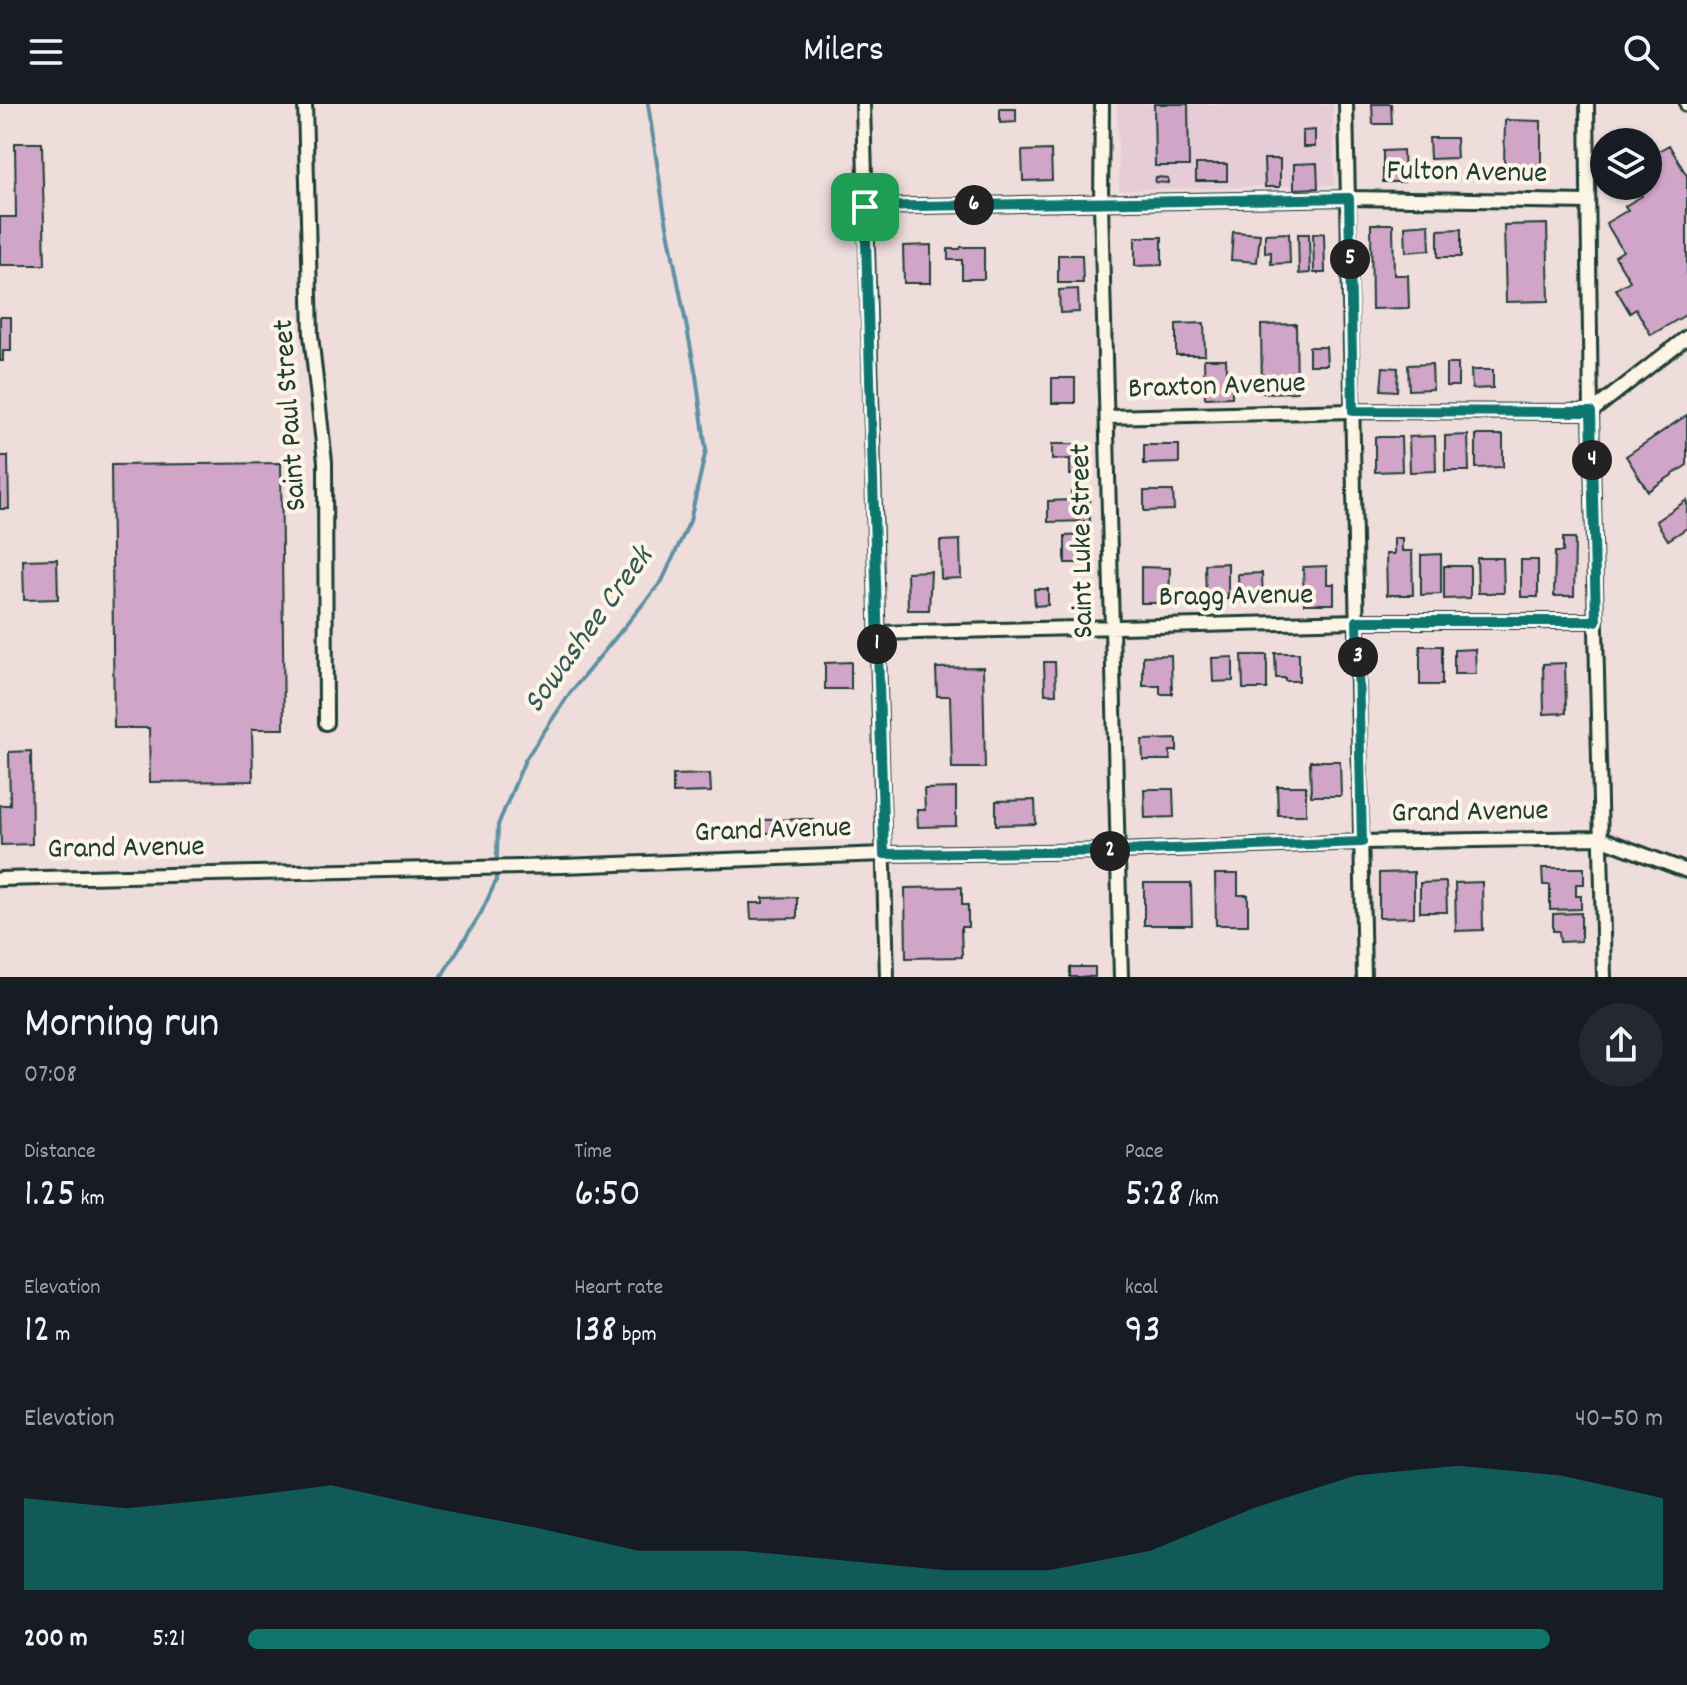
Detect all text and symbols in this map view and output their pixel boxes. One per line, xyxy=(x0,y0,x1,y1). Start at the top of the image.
text: Milers xyxy=(803,26,884,78)
icon: menu xyxy=(24,30,68,74)
icon: search xyxy=(1619,30,1663,74)
map controls xyxy=(1590,128,1662,200)
button: layers xyxy=(1590,128,1662,200)
street label: Fulton Avenue xyxy=(1386,151,1548,197)
pin xyxy=(831,173,899,241)
icon: arrive xyxy=(843,185,887,229)
pin: 6 xyxy=(954,185,994,225)
text: 6 xyxy=(969,189,979,220)
pin: 5 xyxy=(1330,239,1370,279)
text: 5 xyxy=(1345,243,1355,274)
street label: Saint Paul Street xyxy=(264,318,320,512)
street label: Braxton Avenue xyxy=(1127,363,1307,413)
pin: 4 xyxy=(1572,440,1612,480)
street label: Saint Luke Street xyxy=(1061,443,1107,639)
text: 4 xyxy=(1587,444,1597,475)
water label: Sowashee Creek xyxy=(514,536,668,724)
street label: Bragg Avenue xyxy=(1158,575,1314,621)
pin: 1 xyxy=(857,624,897,664)
text: 1 xyxy=(875,628,879,659)
pin: 3 xyxy=(1338,637,1378,677)
text: 3 xyxy=(1353,641,1363,672)
street label: Grand Avenue xyxy=(1391,791,1549,837)
street label: Grand Avenue xyxy=(694,808,852,856)
street label: Grand Avenue xyxy=(47,827,205,873)
pin: 2 xyxy=(1090,831,1130,871)
text: 2 xyxy=(1105,835,1115,866)
text: Morning run xyxy=(24,995,219,1058)
button: share xyxy=(1579,1003,1663,1087)
text: 07:08 xyxy=(24,1057,77,1094)
text: Distance xyxy=(24,1137,96,1168)
text: Time xyxy=(574,1137,612,1168)
text: Pace xyxy=(1125,1137,1164,1168)
text: 1.25 xyxy=(24,1168,75,1225)
text: 6:50 xyxy=(574,1168,641,1225)
text: 5:28 xyxy=(1125,1168,1183,1225)
text: km xyxy=(75,1184,105,1215)
text: /km xyxy=(1183,1184,1219,1215)
text: Elevation xyxy=(24,1273,101,1304)
text: Heart rate xyxy=(574,1273,663,1304)
text: kcal xyxy=(1125,1273,1158,1304)
text: 12 xyxy=(24,1304,50,1361)
text: 138 xyxy=(574,1304,617,1361)
text: 93 xyxy=(1125,1304,1161,1361)
text: m xyxy=(50,1320,70,1351)
text: bpm xyxy=(617,1320,657,1351)
text: Elevation xyxy=(24,1401,114,1438)
text: 40–50 m xyxy=(1575,1401,1663,1438)
text: 200 m xyxy=(24,1621,88,1658)
text: 5:21 xyxy=(152,1621,185,1658)

